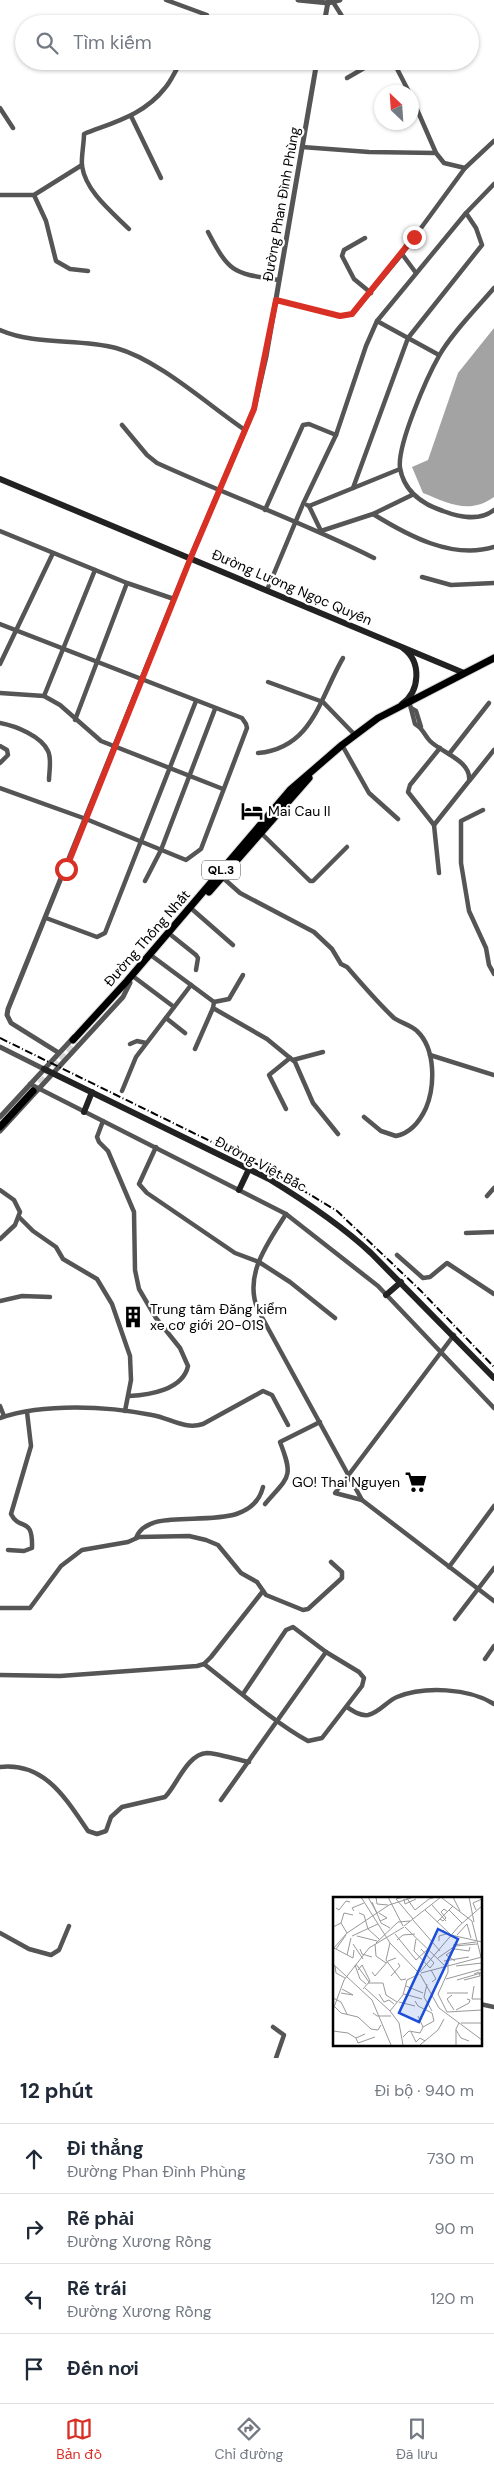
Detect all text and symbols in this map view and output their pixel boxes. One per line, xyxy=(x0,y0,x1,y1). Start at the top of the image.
search box xyxy=(15,15,479,70)
icon: search xyxy=(33,29,61,57)
text: Tìm kiếm xyxy=(73,30,152,55)
north arrow xyxy=(374,85,419,130)
street label: Đường Phan Đình Phùng xyxy=(259,125,303,283)
route end xyxy=(403,226,426,249)
street label: Đường Lương Ngọc Quyến xyxy=(209,545,375,629)
hotel icon: Mai Cau II xyxy=(239,798,265,824)
place label: Mai Cau II xyxy=(268,802,330,820)
route start xyxy=(55,858,78,881)
road number: QL.3 xyxy=(202,860,240,880)
street label: Đường Thống Nhất xyxy=(100,886,194,990)
street label: Đường Việt Bắc xyxy=(212,1132,310,1196)
place label: Trung tâm Đăng kiểm xe cơ giới 20-01S xyxy=(150,1300,287,1334)
building icon: Trung tâm Đăng kiểm xe cơ giới 20-01S xyxy=(120,1304,146,1330)
supermarket icon: GO! Thai Nguyen xyxy=(403,1469,429,1495)
place label: GO! Thai Nguyen xyxy=(292,1473,400,1491)
inset map xyxy=(333,1897,482,2046)
text: 12 phút xyxy=(20,2077,93,2105)
text: Đi bộ · 940 m xyxy=(375,2080,474,2101)
text: Đi thẳng xyxy=(67,2136,144,2161)
icon: ahead xyxy=(20,2145,48,2173)
text: 730 m xyxy=(427,2148,474,2169)
text: Đường Phan Đình Phùng xyxy=(67,2161,246,2182)
text: Rẽ phải xyxy=(67,2206,134,2231)
icon: right xyxy=(20,2215,48,2243)
text: 90 m xyxy=(434,2218,474,2239)
text: Đường Xương Rồng xyxy=(67,2231,212,2252)
text: Rẽ trái xyxy=(67,2276,127,2301)
icon: left xyxy=(20,2285,48,2313)
text: 120 m xyxy=(430,2288,474,2309)
text: Đường Xương Rồng xyxy=(67,2301,212,2322)
icon: arrive xyxy=(20,2355,48,2383)
text: Đến nơi xyxy=(67,2356,139,2381)
tab: Bản đồ xyxy=(56,2415,102,2463)
tab: Chỉ đường xyxy=(215,2415,283,2463)
tab: Đã lưu xyxy=(396,2415,438,2463)

